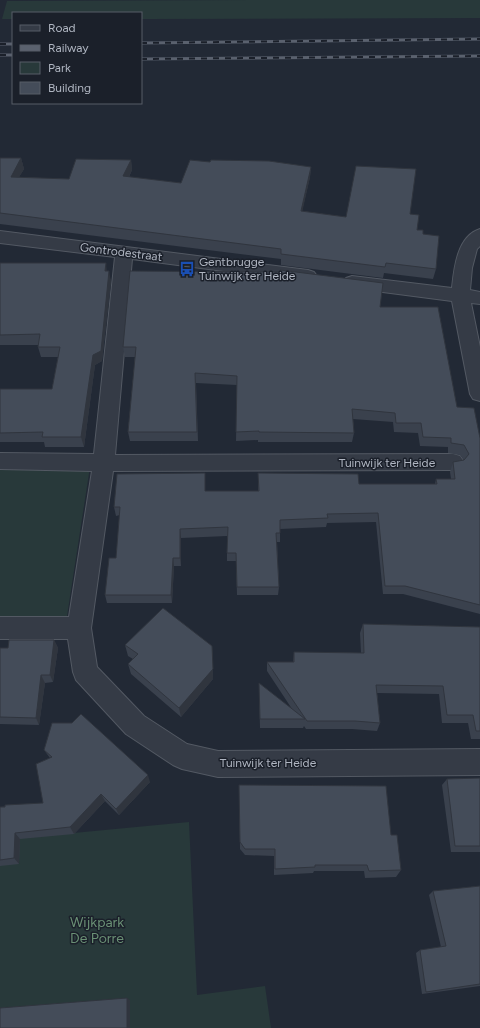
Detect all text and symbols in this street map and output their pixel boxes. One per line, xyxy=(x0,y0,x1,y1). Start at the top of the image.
legend xyxy=(12,12,142,104)
text: Road xyxy=(48,21,76,35)
text: Railway xyxy=(48,41,89,55)
text: Park xyxy=(48,61,71,75)
text: Building xyxy=(48,81,91,95)
street label: Gontrodestraat xyxy=(79,240,163,264)
place label: Gentbrugge Tuinwijk ter Heide xyxy=(199,255,296,283)
bus stop icon: Gentbrugge Tuinwijk ter Heide xyxy=(178,260,196,278)
street label: Tuinwijk ter Heide xyxy=(339,456,436,470)
street label: Tuinwijk ter Heide xyxy=(220,756,317,770)
park label: Wijkpark De Porre xyxy=(70,914,124,947)

